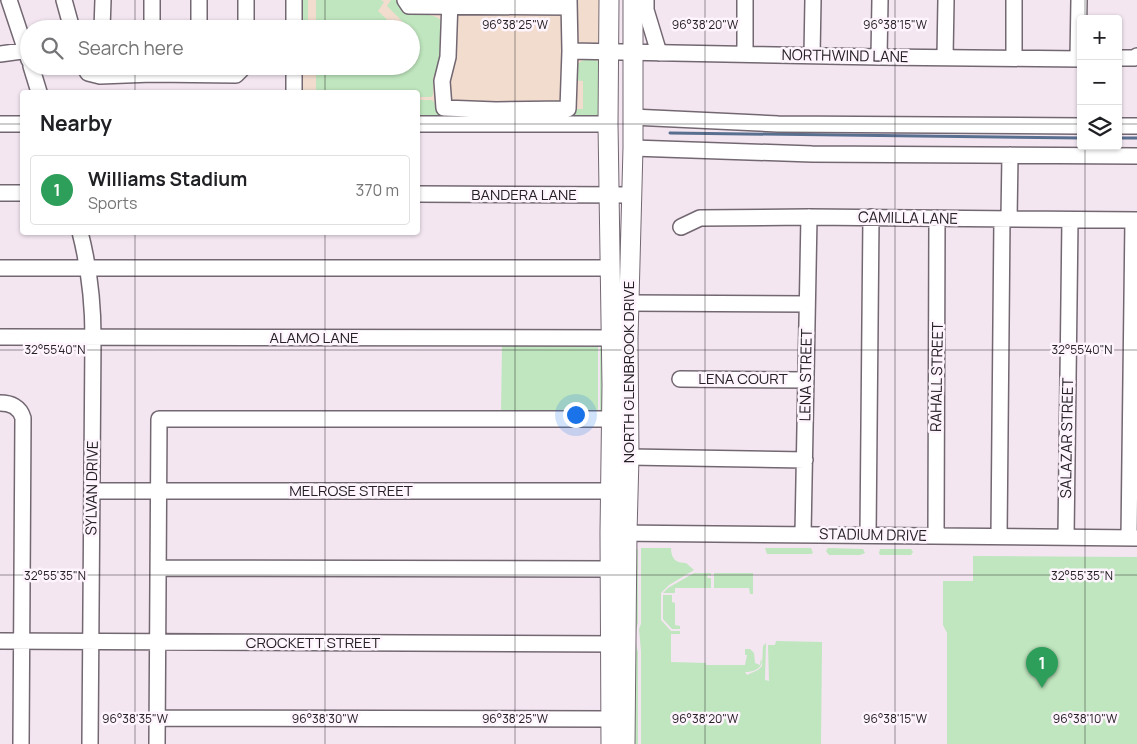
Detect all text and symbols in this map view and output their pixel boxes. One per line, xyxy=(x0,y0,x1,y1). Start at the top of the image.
map controls xyxy=(1077,15,1122,150)
button: + xyxy=(1077,15,1122,60)
text: 96°38'25"W xyxy=(482,16,549,33)
text: 96°38'20"W xyxy=(672,16,739,33)
text: 96°38'15"W xyxy=(863,16,928,33)
search box xyxy=(20,20,420,75)
icon: search xyxy=(38,34,66,62)
text: Search here xyxy=(78,35,184,61)
street label: NORTHWIND LANE xyxy=(782,44,909,67)
button: − xyxy=(1077,60,1122,105)
button: layers xyxy=(1077,105,1122,150)
text: Nearby xyxy=(40,109,112,137)
text: Williams Stadium xyxy=(88,166,247,192)
text: 1 xyxy=(53,179,61,201)
text: 370 m xyxy=(356,179,399,201)
street label: BANDERA LANE xyxy=(471,184,577,205)
text: Sports xyxy=(88,192,137,214)
street label: CAMILLA LANE xyxy=(858,206,958,229)
street label: NORTH GLENBROOK DRIVE xyxy=(618,281,639,463)
street label: RAHALL STREET xyxy=(925,322,948,432)
street label: ALAMO LANE xyxy=(269,327,359,348)
street label: LENA STREET xyxy=(794,328,817,422)
text: 32°55'40"N xyxy=(24,341,86,358)
text: 32°55'40"N xyxy=(1051,341,1113,358)
street label: LENA COURT xyxy=(698,368,788,389)
street label: SALAZAR STREET xyxy=(1055,377,1078,499)
your location xyxy=(563,402,589,428)
street label: SYLVAN DRIVE xyxy=(80,440,103,536)
street label: MELROSE STREET xyxy=(289,480,413,501)
street label: STADIUM DRIVE xyxy=(819,523,927,546)
text: 32°55'35"N xyxy=(24,567,86,584)
text: 32°55'35"N xyxy=(1051,567,1113,584)
street label: CROCKETT STREET xyxy=(246,632,380,653)
pin: 1 xyxy=(1026,647,1058,688)
text: 96°38'35"W xyxy=(102,710,169,727)
text: 96°38'30"W xyxy=(292,710,359,727)
text: 96°38'25"W xyxy=(482,710,549,727)
text: 96°38'20"W xyxy=(672,710,739,727)
text: 96°38'15"W xyxy=(863,710,928,727)
text: 96°38'10"W xyxy=(1053,710,1118,727)

